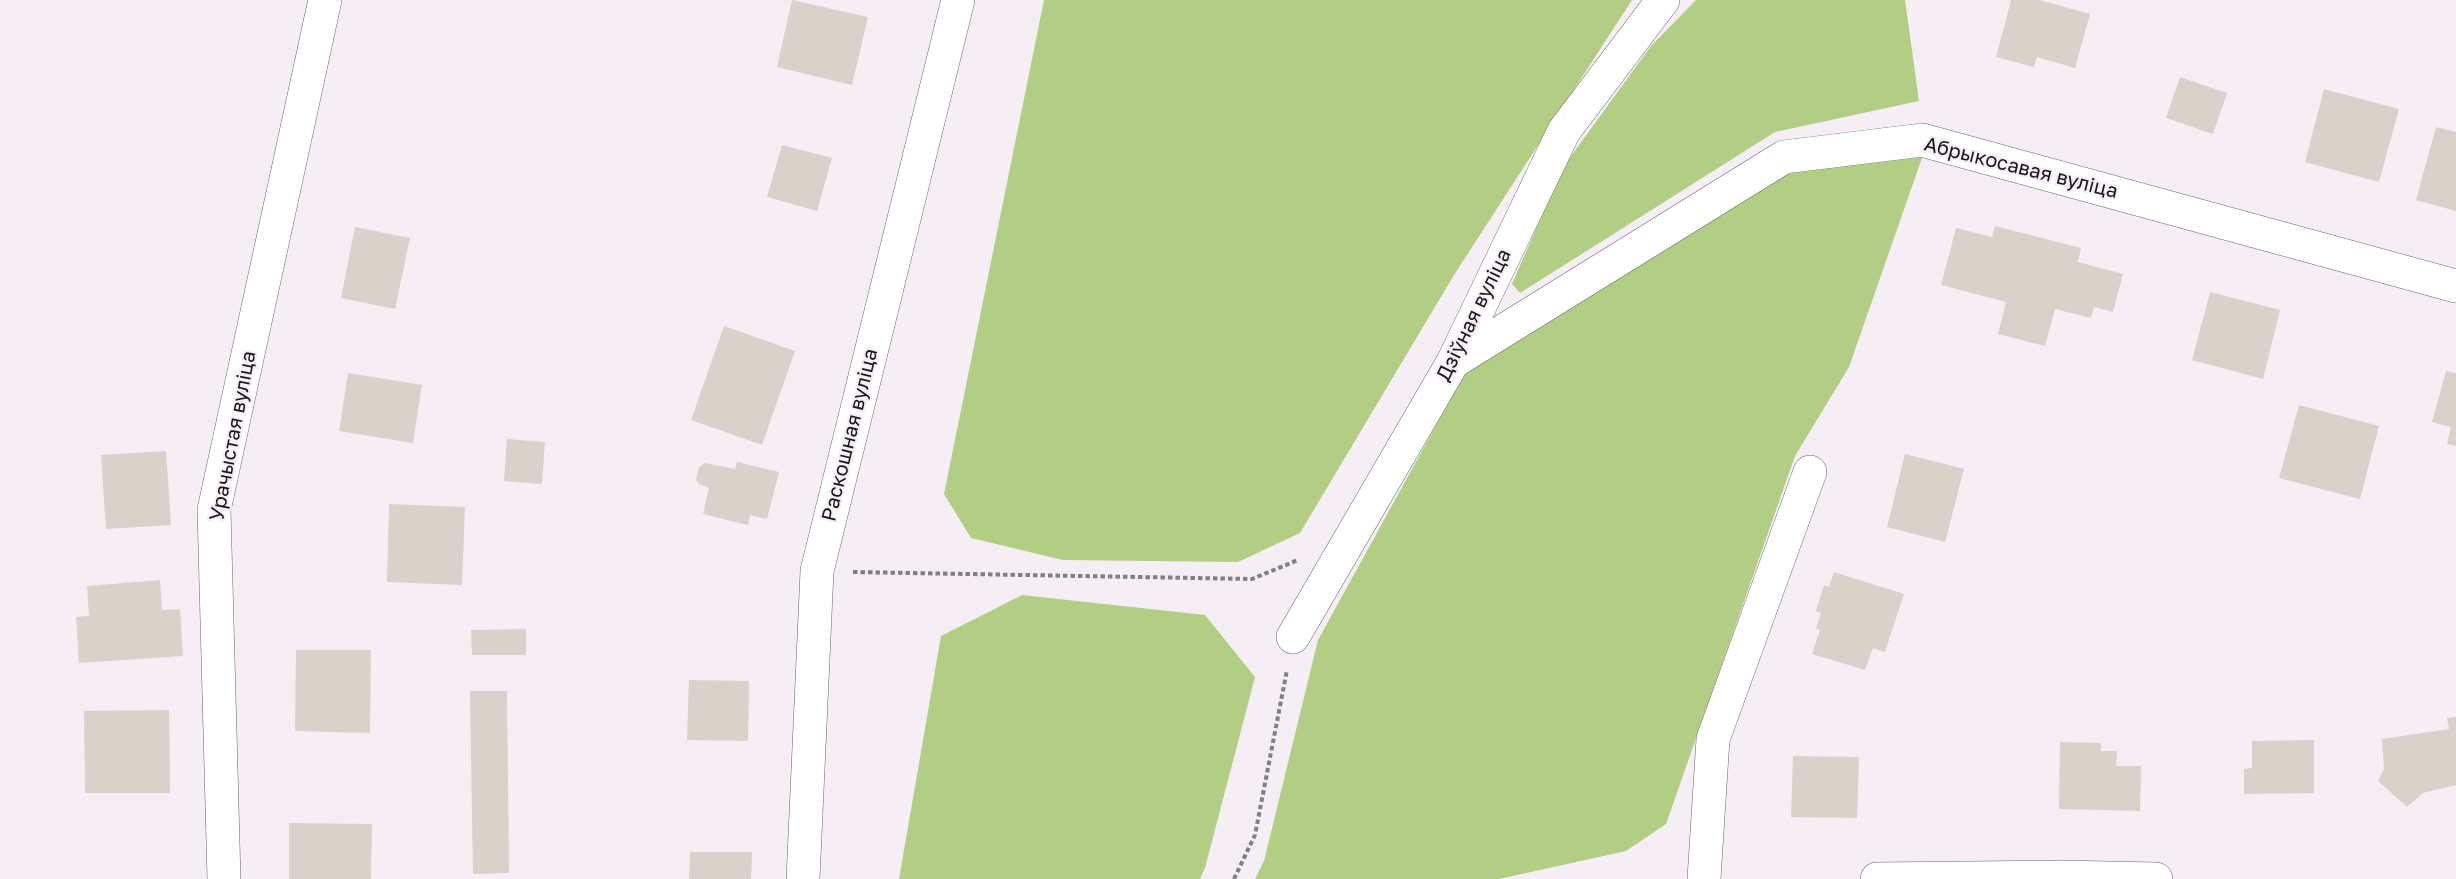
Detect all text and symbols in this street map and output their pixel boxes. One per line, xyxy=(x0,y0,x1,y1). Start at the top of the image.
street label: Абрыкосавая вуліца xyxy=(1922,132,2120,204)
street label: Дзіўная вуліца xyxy=(1432,245,1516,385)
street label: Раскошная вуліца xyxy=(817,346,883,524)
street label: Урачыстая вуліца xyxy=(205,349,261,523)

